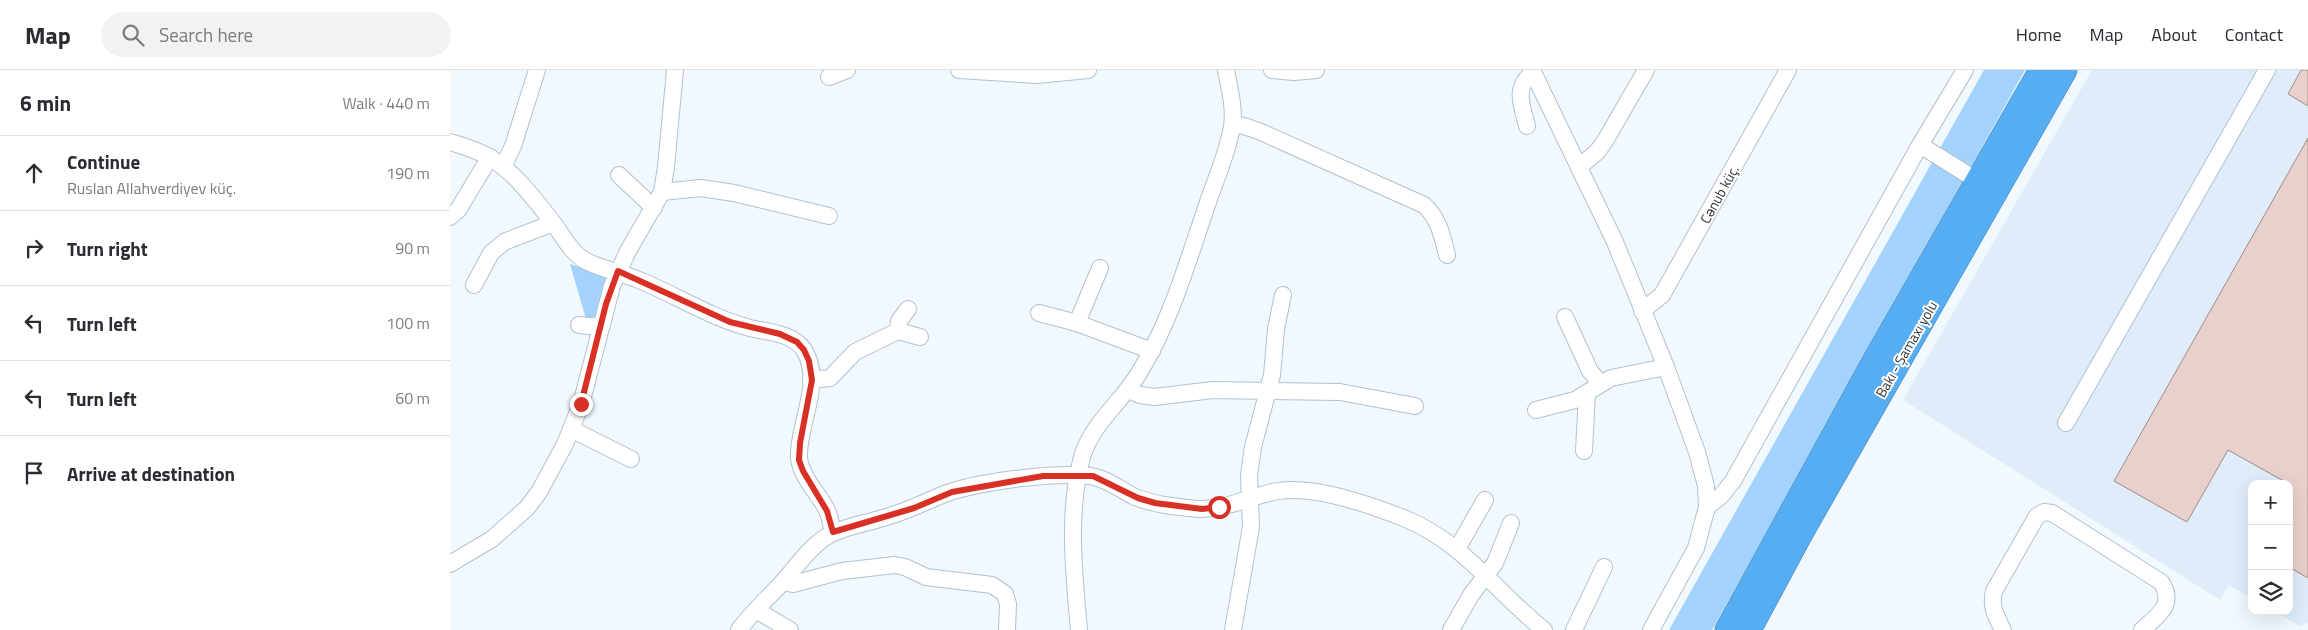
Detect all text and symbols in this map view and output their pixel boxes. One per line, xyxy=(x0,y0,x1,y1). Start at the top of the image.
search box xyxy=(101,12,451,57)
text: Map xyxy=(25,17,71,53)
text: Search here xyxy=(159,20,253,49)
icon: search xyxy=(119,21,147,49)
text: Home xyxy=(2016,21,2062,48)
text: Map xyxy=(2090,21,2123,48)
text: About xyxy=(2151,21,2197,48)
text: Contact xyxy=(2225,21,2283,48)
text: 6 min xyxy=(20,87,71,119)
text: Walk · 440 m xyxy=(342,91,430,115)
text: Continue xyxy=(67,147,140,176)
icon: ahead xyxy=(20,159,48,187)
text: 190 m xyxy=(386,161,430,185)
street label: Cənub küç. xyxy=(1694,161,1744,227)
text: Ruslan Allahverdiyev küç. xyxy=(67,176,236,200)
icon: right xyxy=(20,234,48,262)
text: Turn right xyxy=(67,234,148,263)
text: 90 m xyxy=(395,236,430,260)
street label: Bakı - Şamaxı yolu xyxy=(1870,297,1942,401)
icon: left xyxy=(20,309,48,337)
text: Turn left xyxy=(67,309,137,338)
text: 100 m xyxy=(386,311,430,335)
icon: left xyxy=(20,384,48,412)
text: Turn left xyxy=(67,384,137,413)
text: 60 m xyxy=(395,386,430,410)
route end xyxy=(570,393,593,416)
icon: arrive xyxy=(20,459,48,487)
text: Arrive at destination xyxy=(67,459,235,488)
map controls xyxy=(2248,480,2293,615)
button: + xyxy=(2248,480,2293,525)
route start xyxy=(1208,496,1231,519)
button: − xyxy=(2248,525,2293,570)
button: layers xyxy=(2248,570,2293,615)

